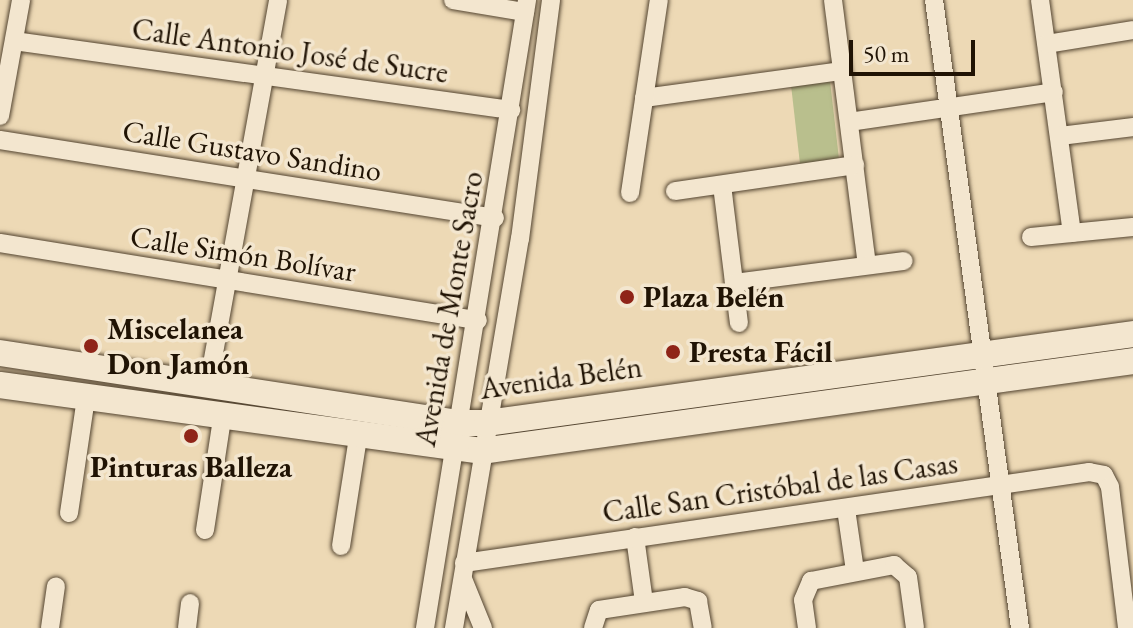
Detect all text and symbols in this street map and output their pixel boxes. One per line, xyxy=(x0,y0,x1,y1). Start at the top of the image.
street label: Calle Antonio José de Sucre xyxy=(130,11,450,91)
scale bar xyxy=(853,24,979,74)
text: 50 m xyxy=(863,38,910,69)
street label: Calle Gustavo Sandino xyxy=(120,113,384,189)
street label: Avenida de Monte Sacro xyxy=(407,169,491,449)
street label: Calle Simón Bolívar xyxy=(128,218,358,290)
place label: Plaza Belén xyxy=(643,279,784,315)
marker: Plaza Belén xyxy=(618,288,636,306)
place label: Miscelanea Don Jamón xyxy=(107,311,249,382)
place label: Presta Fácil xyxy=(689,334,833,370)
marker: Miscelanea Don Jamón xyxy=(82,337,100,355)
marker: Presta Fácil xyxy=(664,343,682,361)
street label: Avenida Belén xyxy=(478,349,644,407)
marker: Pinturas Balleza xyxy=(182,427,200,445)
street label: Calle San Cristóbal de las Casas xyxy=(600,445,960,531)
place label: Pinturas Balleza xyxy=(90,449,292,485)

